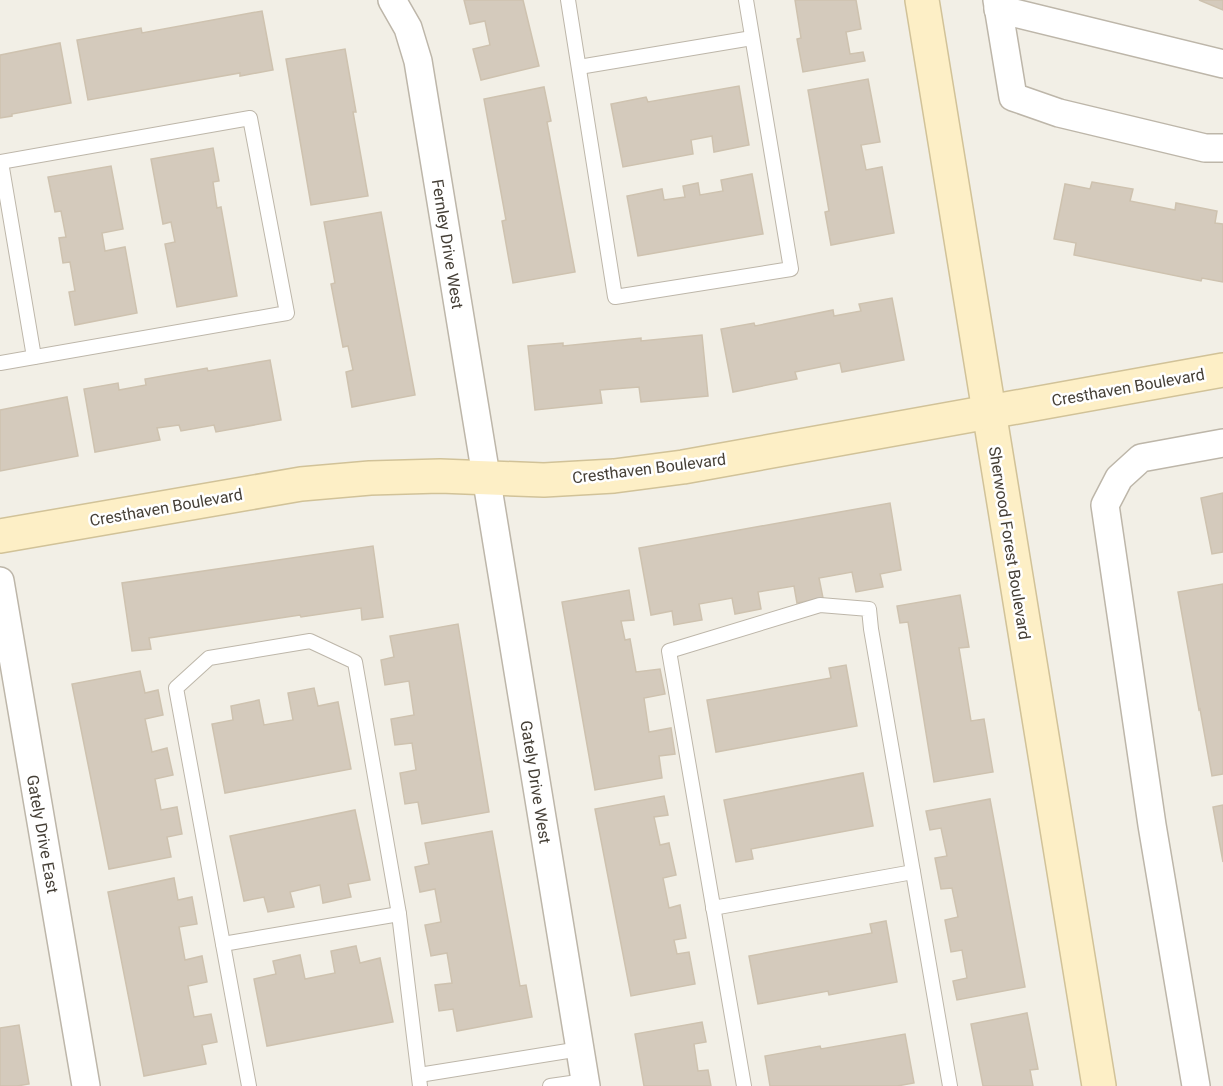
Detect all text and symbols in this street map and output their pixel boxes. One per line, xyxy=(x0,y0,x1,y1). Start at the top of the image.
street label: Fernley Drive West xyxy=(428,178,467,310)
street label: Cresthaven Boulevard xyxy=(1050,365,1206,410)
street label: Sherwood Forest Boulevard xyxy=(985,445,1034,641)
street label: Cresthaven Boulevard xyxy=(571,450,727,487)
street label: Cresthaven Boulevard xyxy=(88,485,244,530)
street label: Gately Drive West xyxy=(516,719,555,845)
street label: Gately Drive East xyxy=(23,773,62,895)

